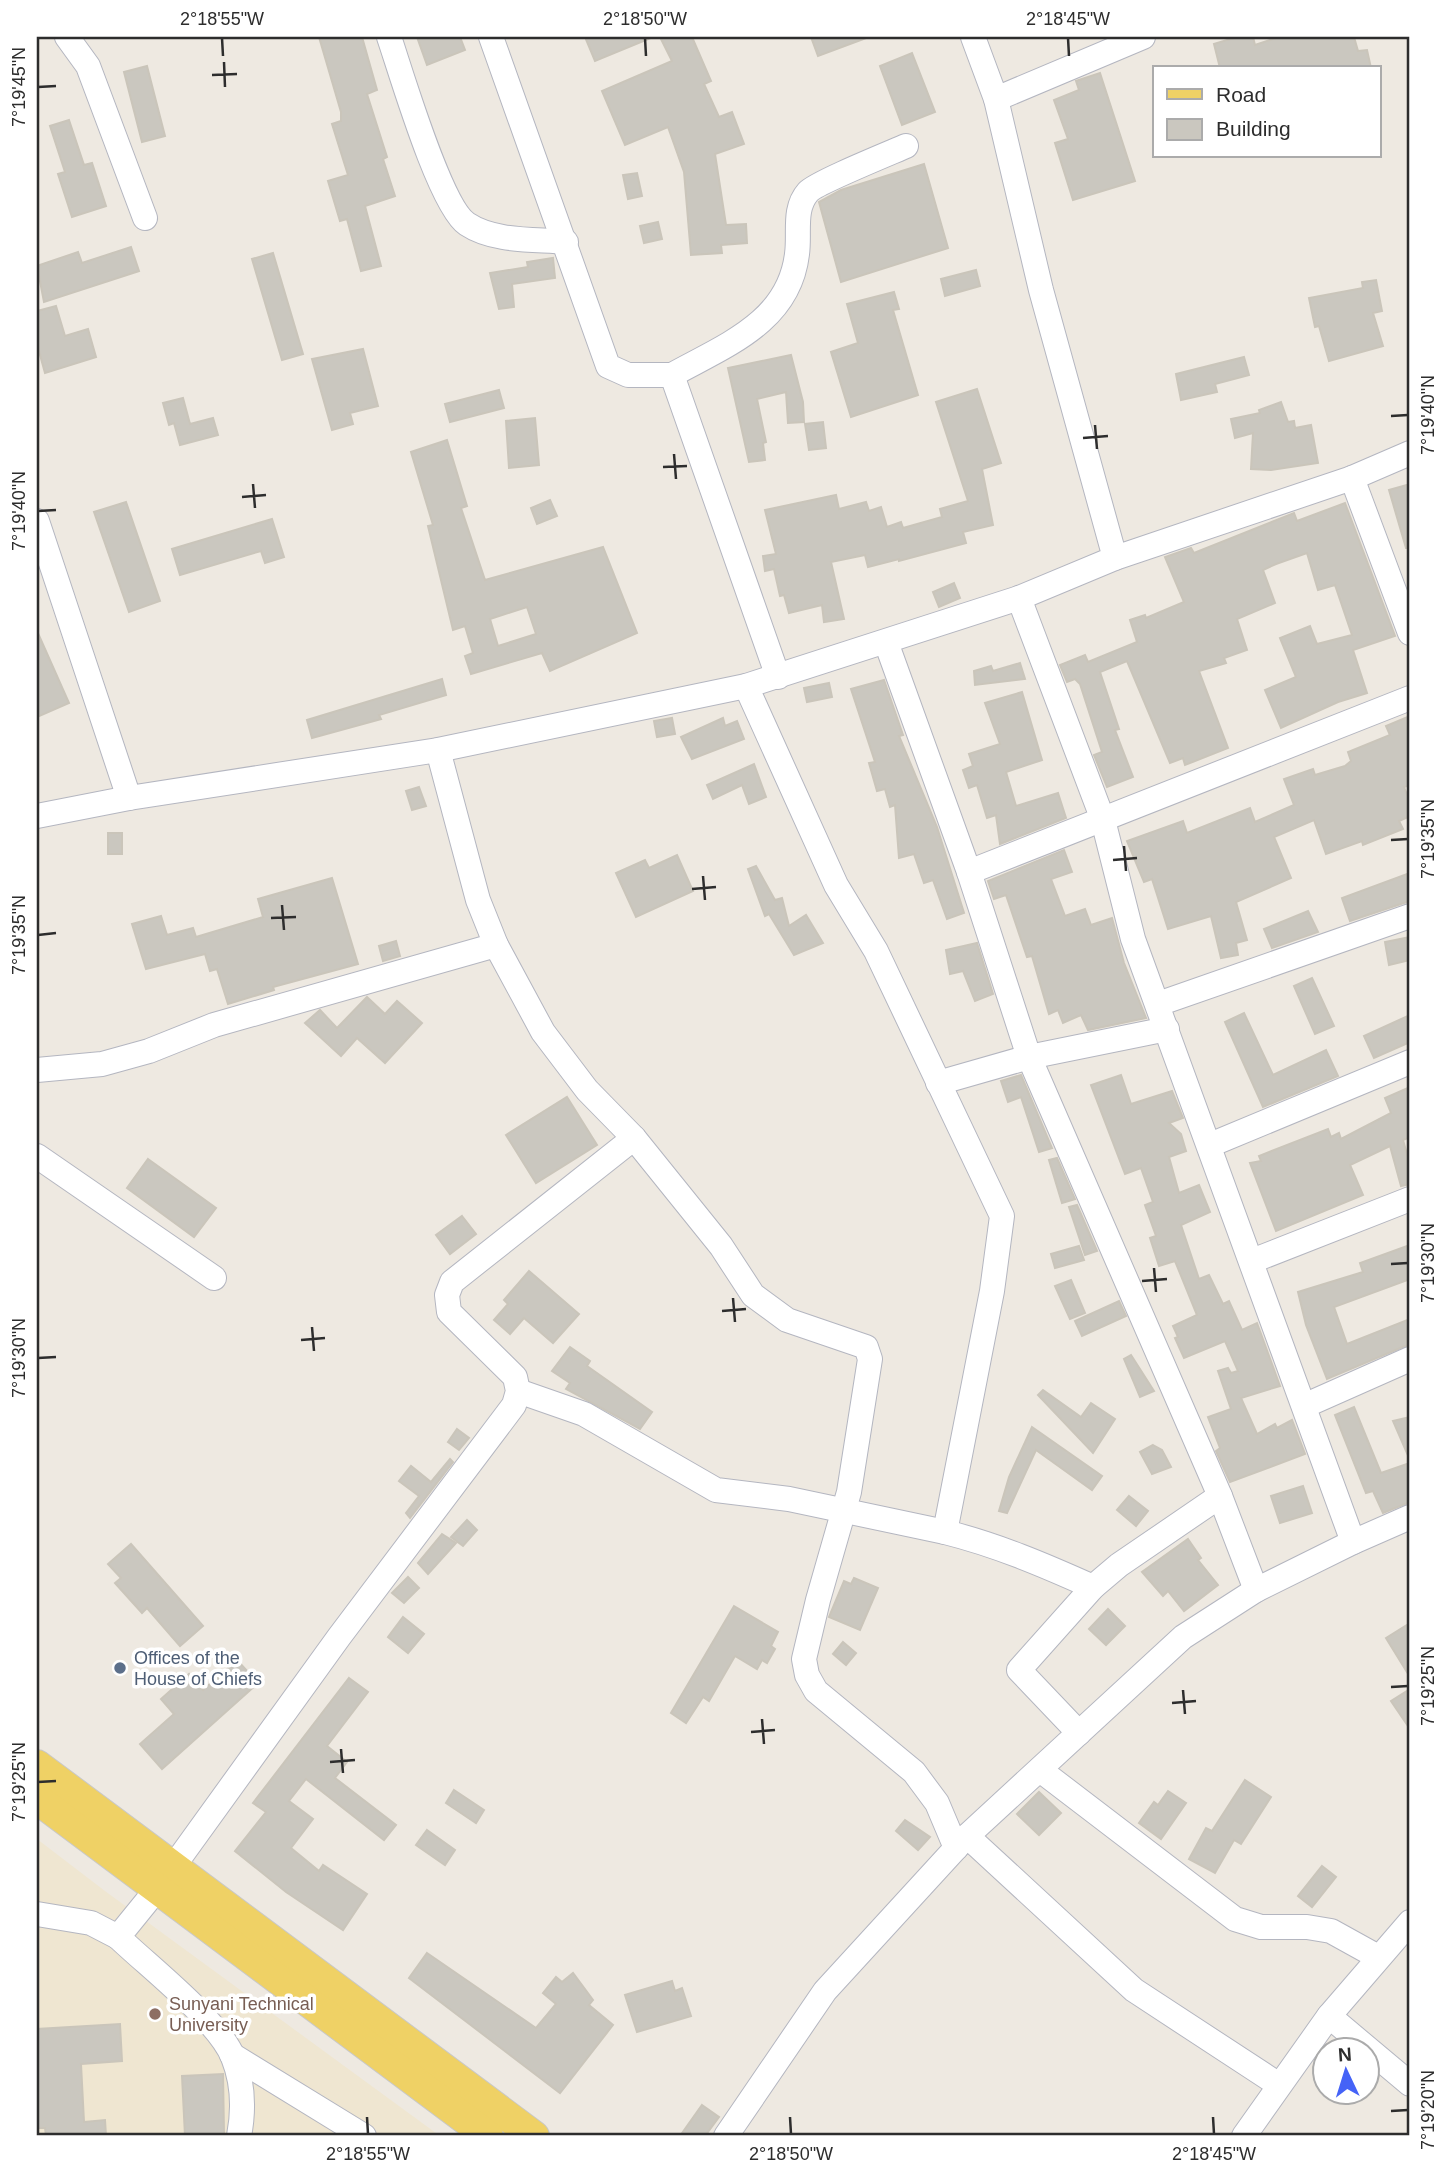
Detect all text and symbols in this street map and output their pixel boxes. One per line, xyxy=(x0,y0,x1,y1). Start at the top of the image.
text: 2°18'55"W xyxy=(180,9,264,29)
text: 2°18'50"W xyxy=(603,9,687,29)
text: 2°18'45"W xyxy=(1026,9,1110,29)
text: 7°19'45"N xyxy=(9,47,29,127)
legend xyxy=(1153,66,1380,158)
text: Road xyxy=(1216,83,1266,106)
text: Building xyxy=(1216,117,1291,140)
text: 7°19'40"N xyxy=(1418,375,1438,455)
text: 7°19'40"N xyxy=(9,471,29,551)
text: 7°19'35"N xyxy=(1418,799,1438,879)
text: 7°19'35"N xyxy=(9,895,29,975)
text: 7°19'30"N xyxy=(1418,1223,1438,1303)
text: 7°19'30"N xyxy=(9,1318,29,1398)
text: 7°19'25"N xyxy=(1418,1646,1438,1726)
place label: Offices of the House of Chiefs xyxy=(134,1648,262,1689)
marker: Offices of the House of Chiefs xyxy=(112,1660,128,1676)
text: 7°19'25"N xyxy=(9,1742,29,1822)
place label: Sunyani Technical University xyxy=(169,1994,314,2035)
marker: Sunyani Technical University xyxy=(147,2006,163,2022)
north arrow xyxy=(1310,2036,1380,2106)
text: N xyxy=(1337,2044,1352,2065)
text: 7°19'20"N xyxy=(1418,2070,1438,2150)
text: 2°18'55"W xyxy=(326,2144,410,2164)
text: 2°18'50"W xyxy=(749,2144,833,2164)
text: 2°18'45"W xyxy=(1172,2144,1256,2164)

